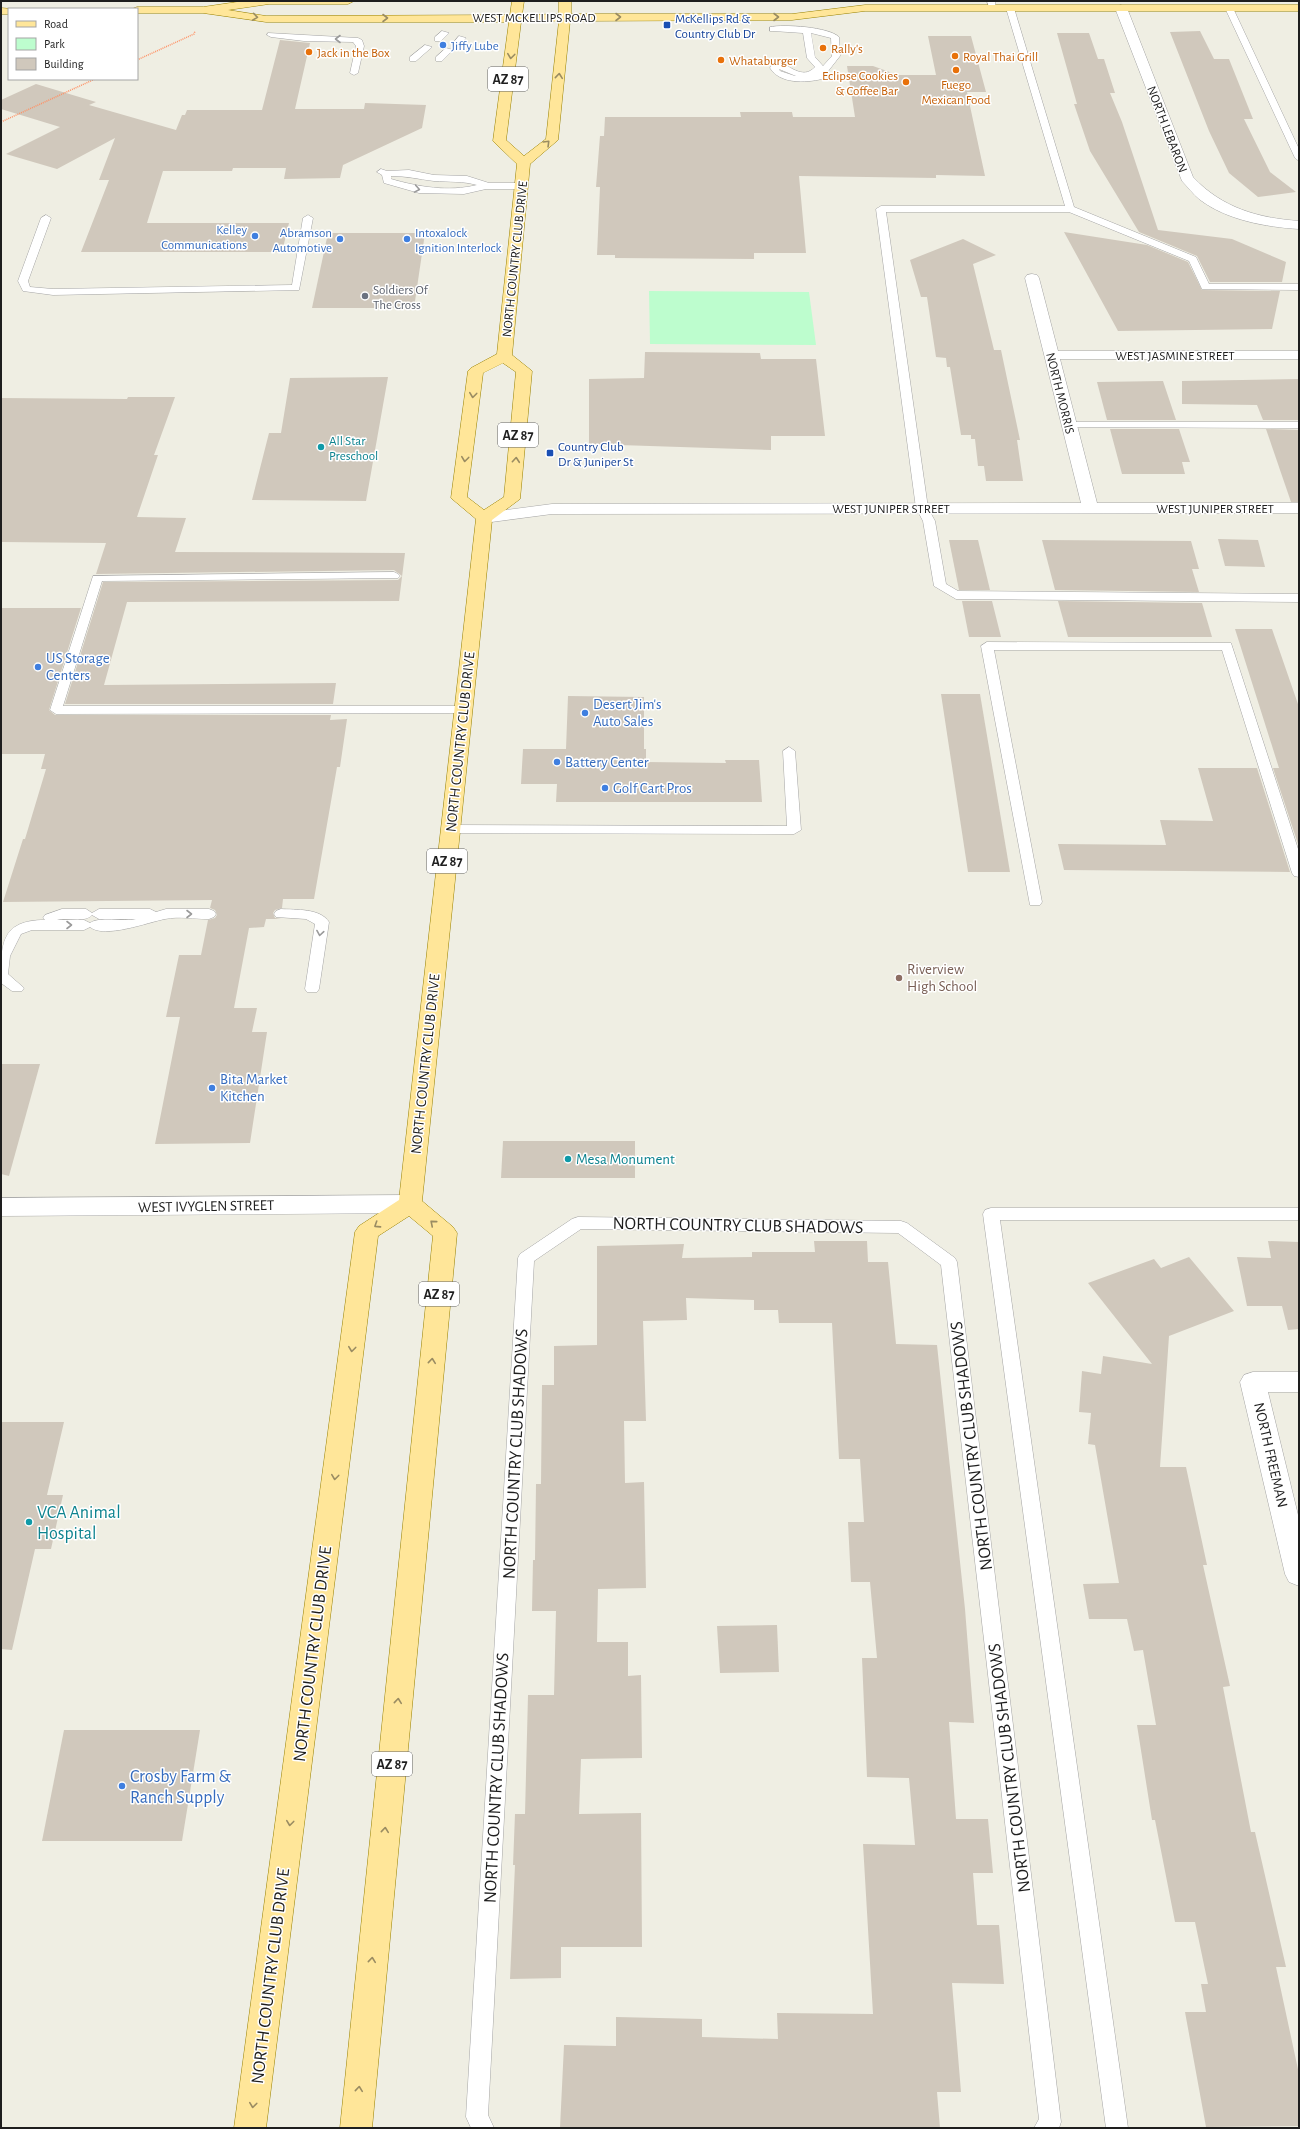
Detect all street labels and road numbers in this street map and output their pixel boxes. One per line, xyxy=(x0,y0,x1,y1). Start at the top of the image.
street label: WEST MCKELLIPS ROAD xyxy=(472,12,596,25)
road number: AZ 87 xyxy=(488,67,528,91)
street label: NORTH LEBARON xyxy=(1144,85,1189,175)
street label: NORTH COUNTRY CLUB DRIVE xyxy=(501,180,530,338)
street label: WEST JASMINE STREET xyxy=(1115,350,1235,363)
street label: NORTH MORRIS xyxy=(1043,351,1076,436)
road number: AZ 87 xyxy=(498,423,538,447)
street label: WEST JUNIPER STREET xyxy=(832,503,950,516)
street label: WEST JUNIPER STREET xyxy=(1156,503,1274,516)
street label: NORTH COUNTRY CLUB DRIVE xyxy=(444,651,477,833)
road number: AZ 87 xyxy=(427,849,467,873)
street label: NORTH COUNTRY CLUB DRIVE xyxy=(409,973,442,1155)
street label: WEST IVYGLEN STREET xyxy=(138,1198,275,1215)
street label: NORTH COUNTRY CLUB SHADOWS xyxy=(612,1215,863,1237)
road number: AZ 87 xyxy=(419,1282,459,1306)
street label: NORTH COUNTRY CLUB SHADOWS xyxy=(948,1320,996,1571)
street label: NORTH COUNTRY CLUB SHADOWS xyxy=(500,1328,532,1580)
street label: NORTH FREEMAN xyxy=(1251,1401,1290,1509)
street label: NORTH COUNTRY CLUB DRIVE xyxy=(291,1545,335,1763)
street label: NORTH COUNTRY CLUB SHADOWS xyxy=(986,1642,1034,1893)
street label: NORTH COUNTRY CLUB SHADOWS xyxy=(481,1652,513,1904)
road number: AZ 87 xyxy=(372,1752,412,1776)
street label: NORTH COUNTRY CLUB DRIVE xyxy=(249,1867,293,2085)

